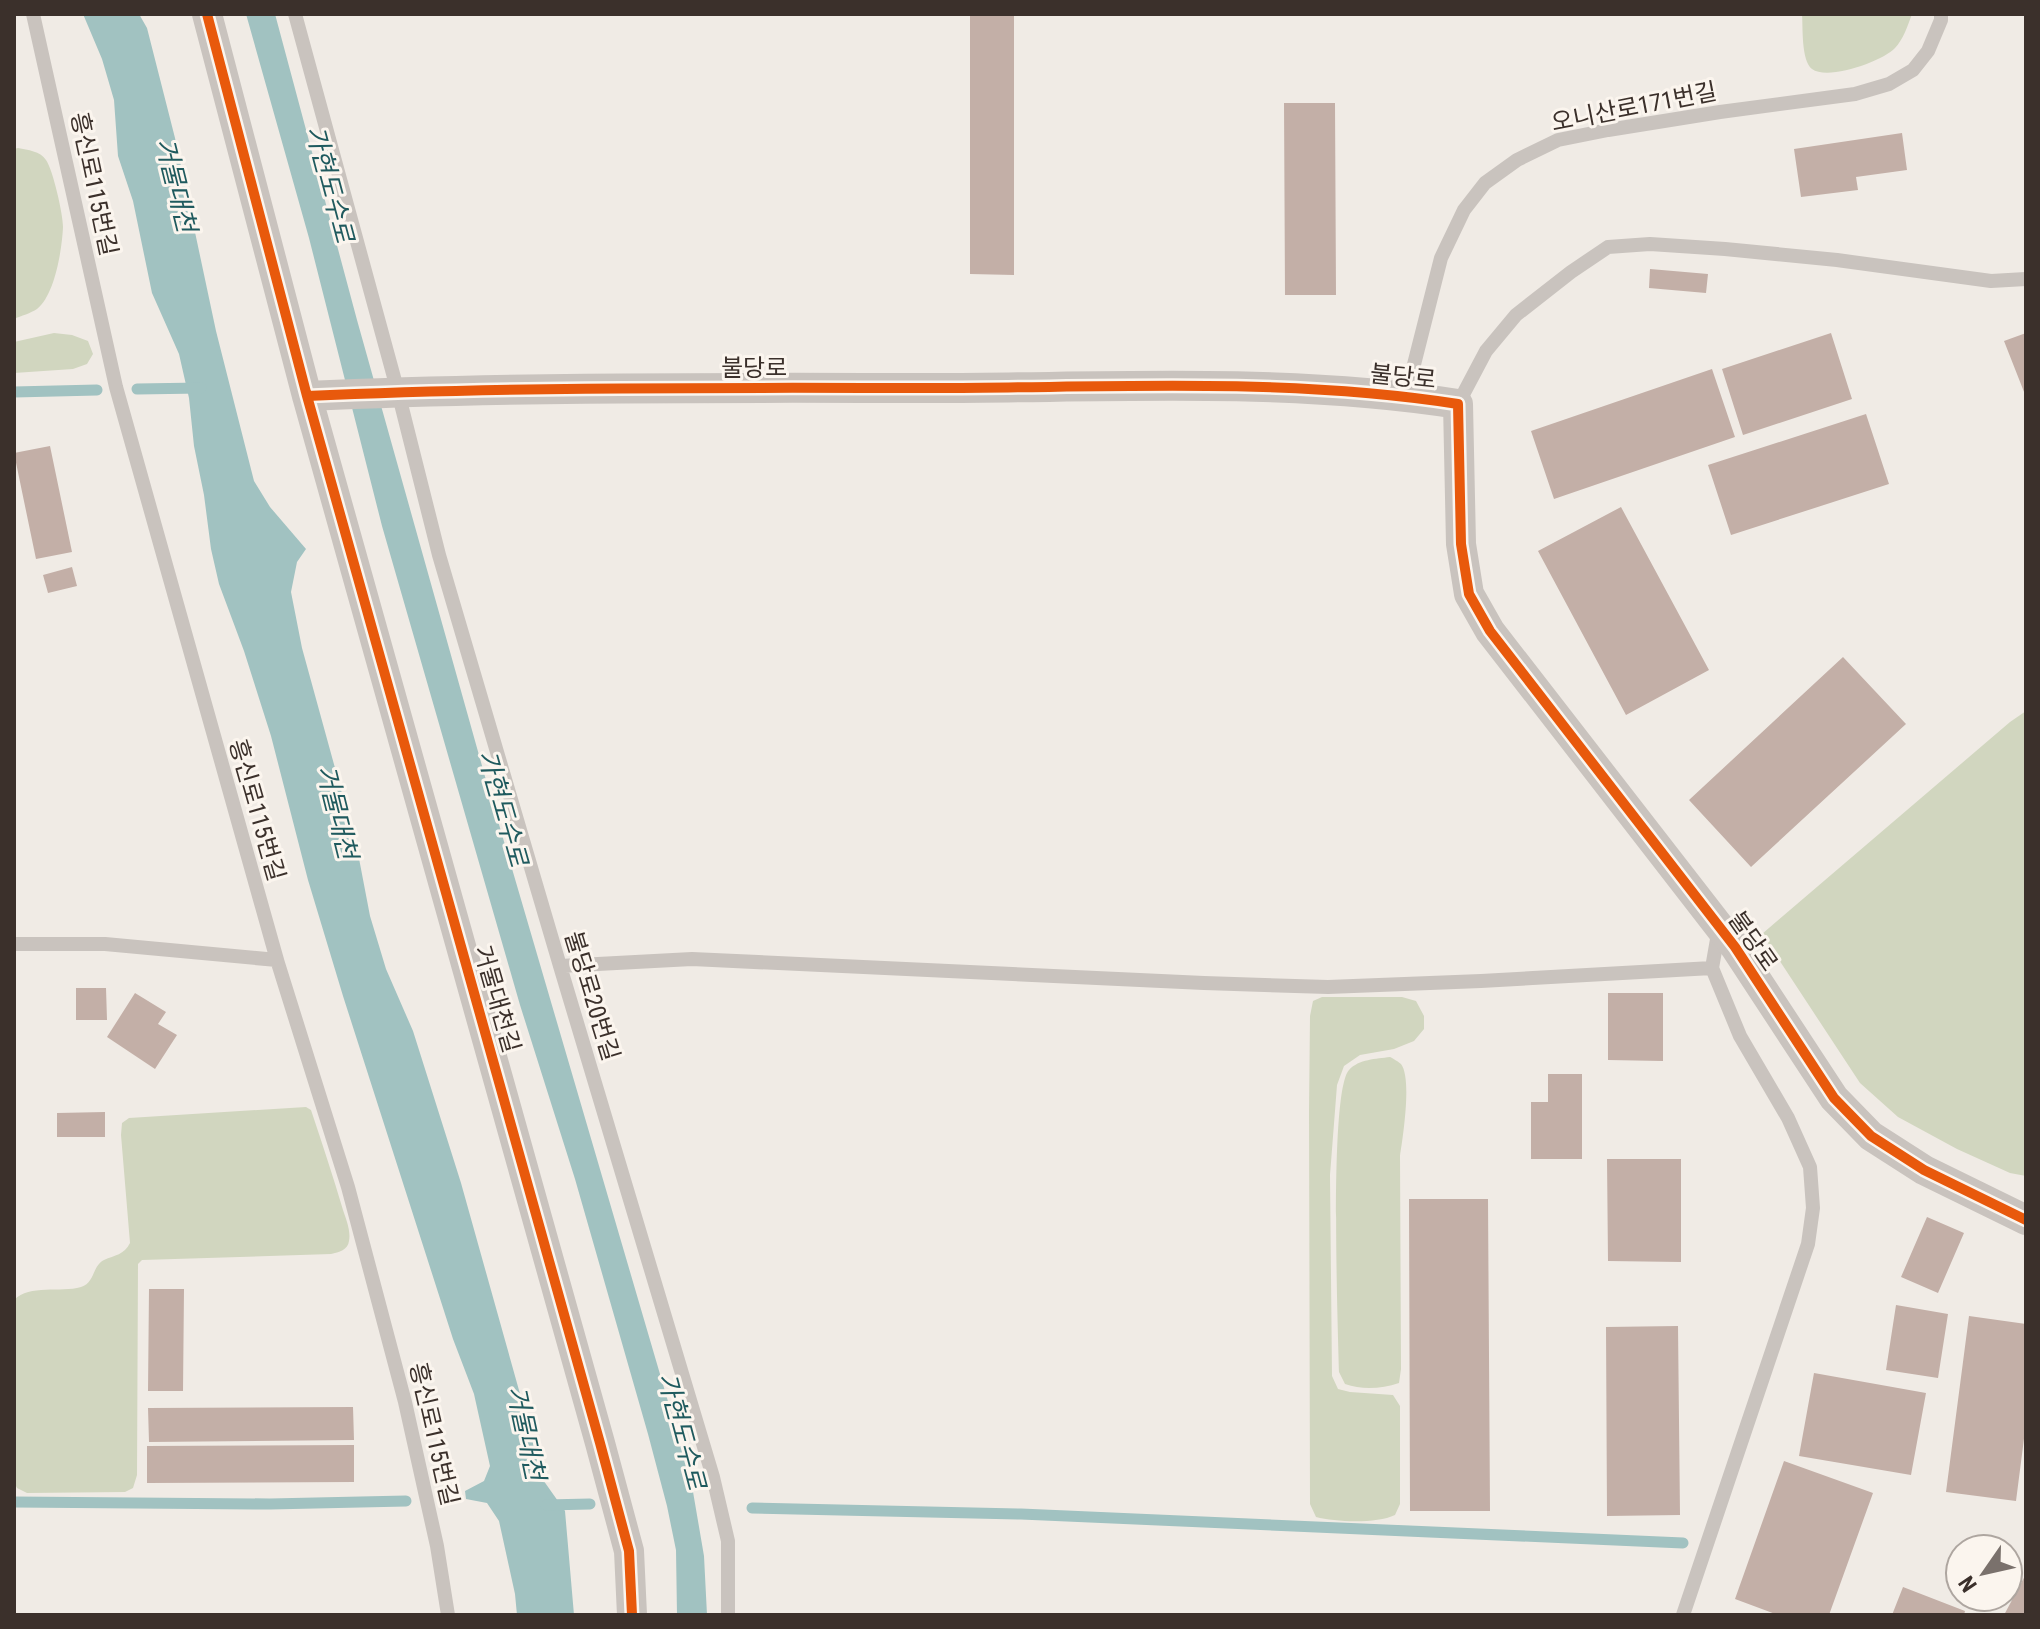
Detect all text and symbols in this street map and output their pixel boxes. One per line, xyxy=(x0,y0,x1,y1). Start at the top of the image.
street label: 오니산로171번길 xyxy=(1549,77,1719,137)
street label: 흥신로115번길 xyxy=(65,110,123,258)
water label: 가현도수로 xyxy=(300,122,360,247)
water label: 거물대천 xyxy=(150,135,203,238)
street label: 불당로 xyxy=(721,354,787,382)
street label: 불당로 xyxy=(1369,360,1437,394)
street label: 흥신로115번길 xyxy=(223,736,291,884)
water label: 가현도수로 xyxy=(472,746,534,871)
water label: 거물대천 xyxy=(311,762,364,865)
street label: 불당로 xyxy=(1723,906,1783,976)
street label: 불당로20번길 xyxy=(559,928,625,1064)
street label: 거물대천길 xyxy=(468,942,526,1056)
street label: 흥신로115번길 xyxy=(404,1360,464,1508)
water label: 가현도수로 xyxy=(652,1369,712,1494)
water label: 거물대천 xyxy=(501,1383,551,1486)
north arrow xyxy=(1944,1533,2024,1613)
text: N xyxy=(1954,1571,1982,1596)

